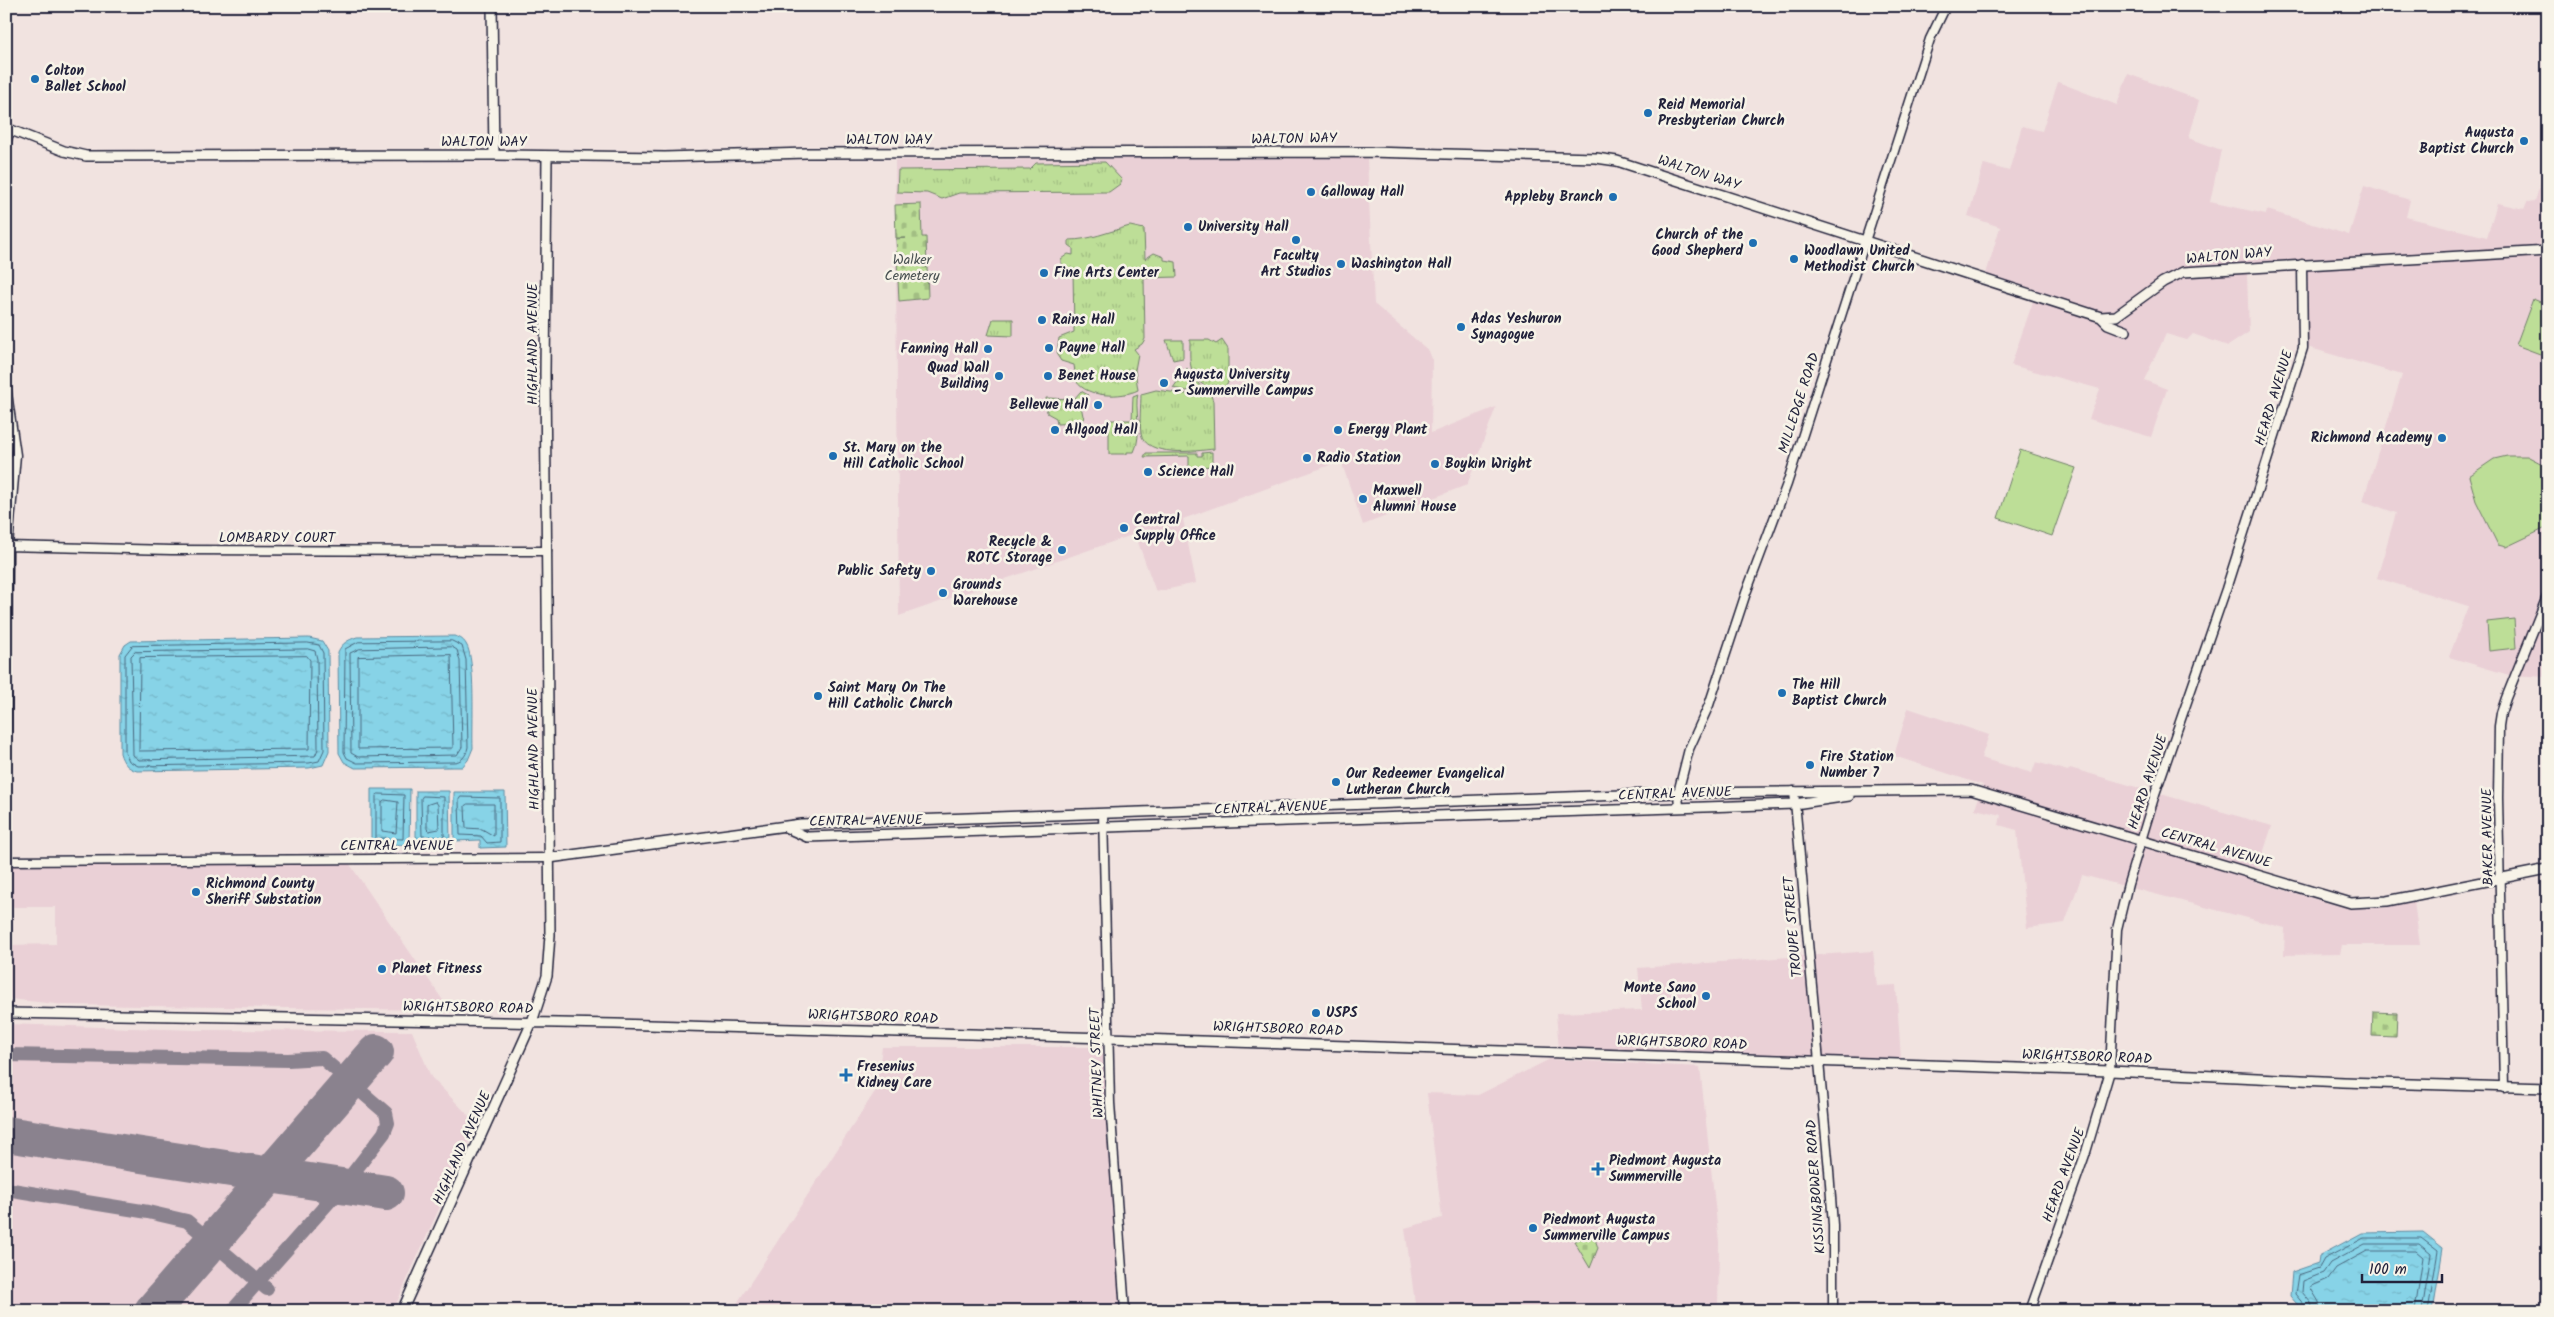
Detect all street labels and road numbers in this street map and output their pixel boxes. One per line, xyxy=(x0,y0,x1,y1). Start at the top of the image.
street label: WALTON WAY xyxy=(1251,127,1338,151)
street label: WALTON WAY xyxy=(846,129,933,151)
street label: WALTON WAY xyxy=(441,131,528,153)
street label: WALTON WAY xyxy=(1655,149,1744,197)
street label: WALTON WAY xyxy=(2185,241,2274,271)
street label: HIGHLAND AVENUE xyxy=(522,282,544,405)
street label: HEARD AVENUE xyxy=(2249,347,2299,449)
street label: MILLEDGE ROAD xyxy=(1772,350,1826,456)
street label: LOMBARDY COURT xyxy=(219,527,337,549)
street label: HIGHLAND AVENUE xyxy=(522,687,546,810)
street label: HEARD AVENUE xyxy=(2122,731,2174,833)
street label: CENTRAL AVENUE xyxy=(1618,781,1733,807)
street label: BAKER AVENUE xyxy=(2476,787,2500,886)
street label: CENTRAL AVENUE xyxy=(1214,795,1329,821)
street label: CENTRAL AVENUE xyxy=(809,809,924,833)
street label: CENTRAL AVENUE xyxy=(2158,822,2274,874)
street label: CENTRAL AVENUE xyxy=(340,835,455,857)
street label: TROUPE STREET xyxy=(1778,874,1808,978)
street label: WRIGHTSBORO ROAD xyxy=(403,996,533,1020)
street label: WRIGHTSBORO ROAD xyxy=(807,1004,939,1030)
street label: WHITNEY STREET xyxy=(1084,1006,1110,1119)
street label: WRIGHTSBORO ROAD xyxy=(1212,1016,1344,1042)
street label: WRIGHTSBORO ROAD xyxy=(1616,1030,1748,1056)
street label: WRIGHTSBORO ROAD xyxy=(2021,1044,2153,1070)
street label: HIGHLAND AVENUE xyxy=(427,1087,497,1208)
street label: KISSINGBOWER ROAD xyxy=(1800,1119,1832,1255)
street label: HEARD AVENUE xyxy=(2037,1124,2092,1225)

